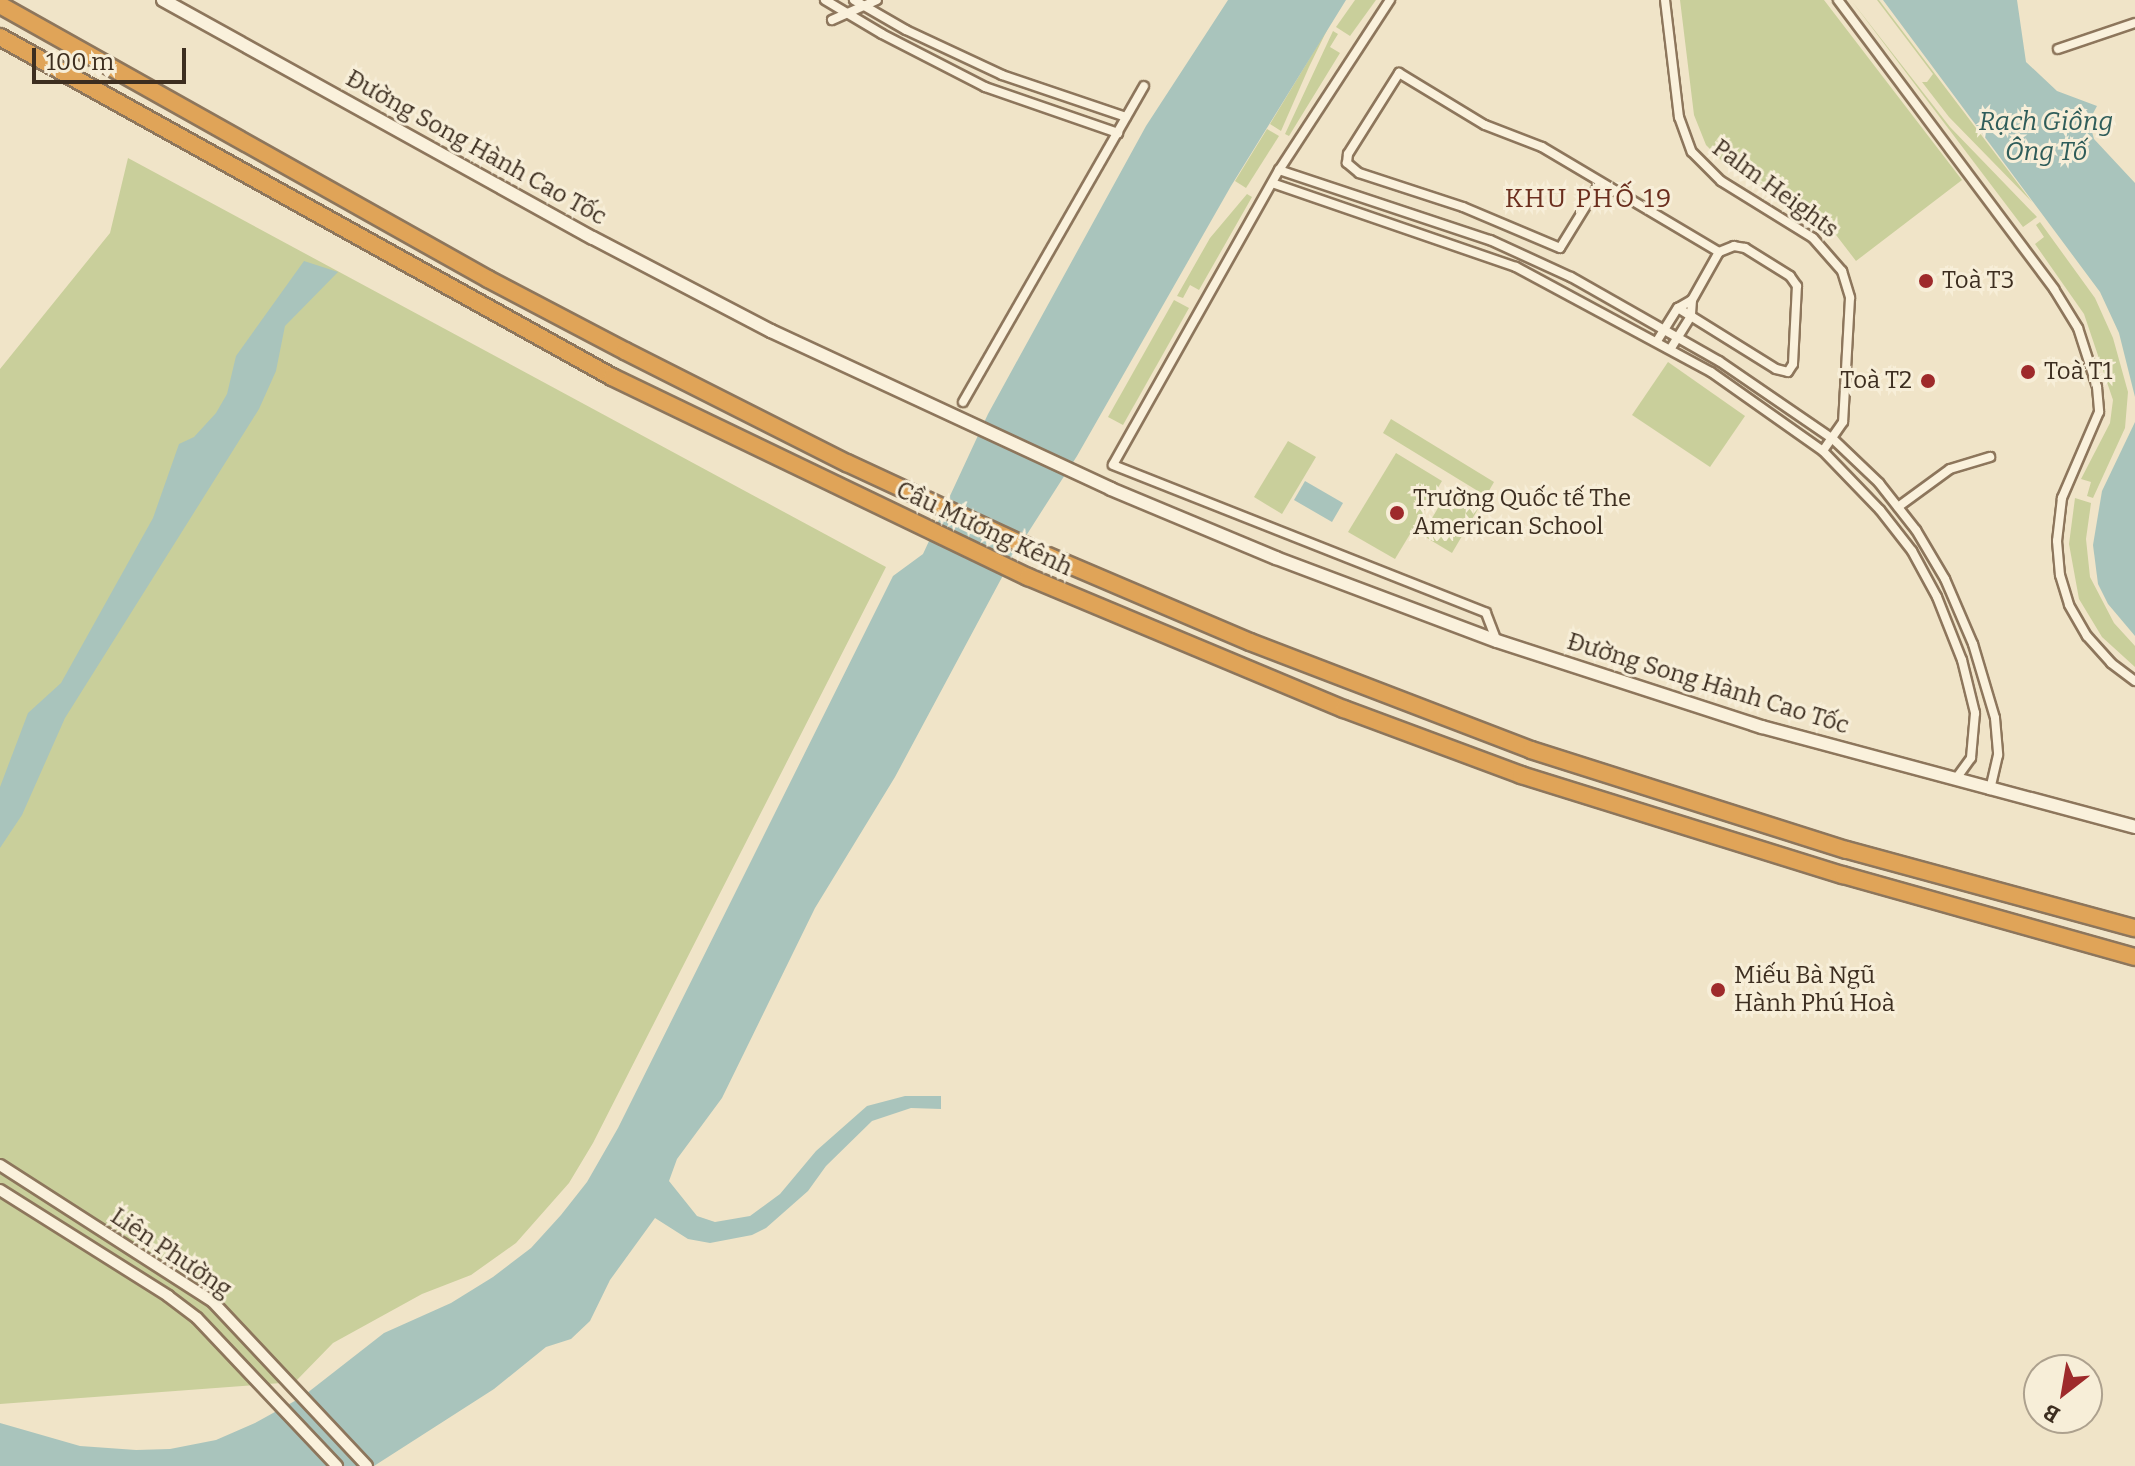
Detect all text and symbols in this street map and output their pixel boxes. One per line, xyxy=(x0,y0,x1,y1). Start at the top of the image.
scale bar xyxy=(36,32,190,82)
text: 100 m xyxy=(46,48,114,76)
street label: Đường Song Hành Cao Tốc xyxy=(341,64,611,232)
water label: Rạch Giồng Ông Tố xyxy=(1979,106,2113,168)
street label: Palm Heights xyxy=(1707,134,1843,244)
district label: KHU PHỐ 19 xyxy=(1505,183,1673,215)
place label: Toà T3 xyxy=(1942,267,2014,295)
marker: Toà T3 xyxy=(1917,272,1935,290)
place label: Toà T1 xyxy=(2044,358,2112,386)
marker: Toà T1 xyxy=(2019,363,2037,381)
place label: Toà T2 xyxy=(1840,367,1912,395)
marker: Toà T2 xyxy=(1919,372,1937,390)
street label: Cầu Mương Kênh xyxy=(891,476,1077,582)
place label: Trường Quốc tế The American School xyxy=(1413,485,1631,541)
marker: Trường Quốc tế The American School xyxy=(1388,504,1406,522)
street label: Đường Song Hành Cao Tốc xyxy=(1564,627,1852,741)
place label: Miếu Bà Ngũ Hành Phú Hoà xyxy=(1734,962,1895,1018)
marker: Miếu Bà Ngũ Hành Phú Hoà xyxy=(1709,981,1727,999)
street label: Liên Phường xyxy=(105,1202,237,1304)
north arrow xyxy=(2023,1354,2103,1434)
text: B xyxy=(2038,1398,2064,1429)

